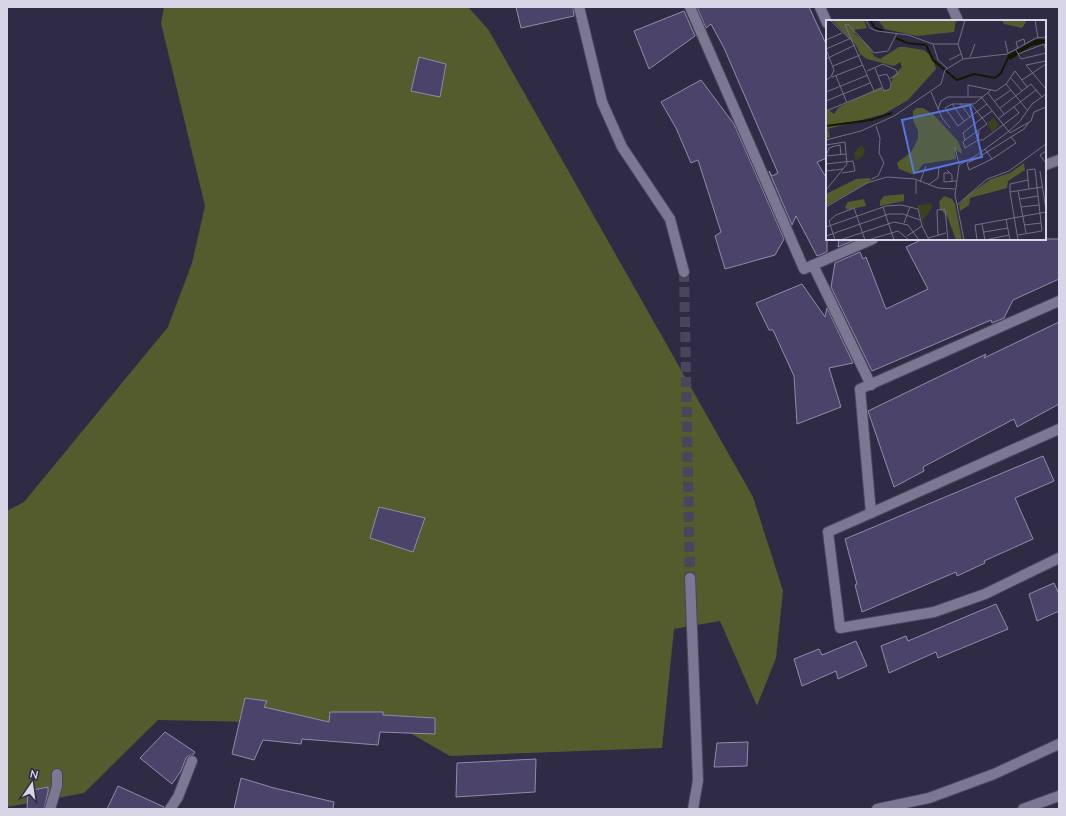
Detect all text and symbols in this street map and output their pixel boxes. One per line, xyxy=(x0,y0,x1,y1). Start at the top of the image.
inset map xyxy=(826,20,1046,240)
north arrow xyxy=(12,764,52,804)
text: N xyxy=(28,767,40,783)

